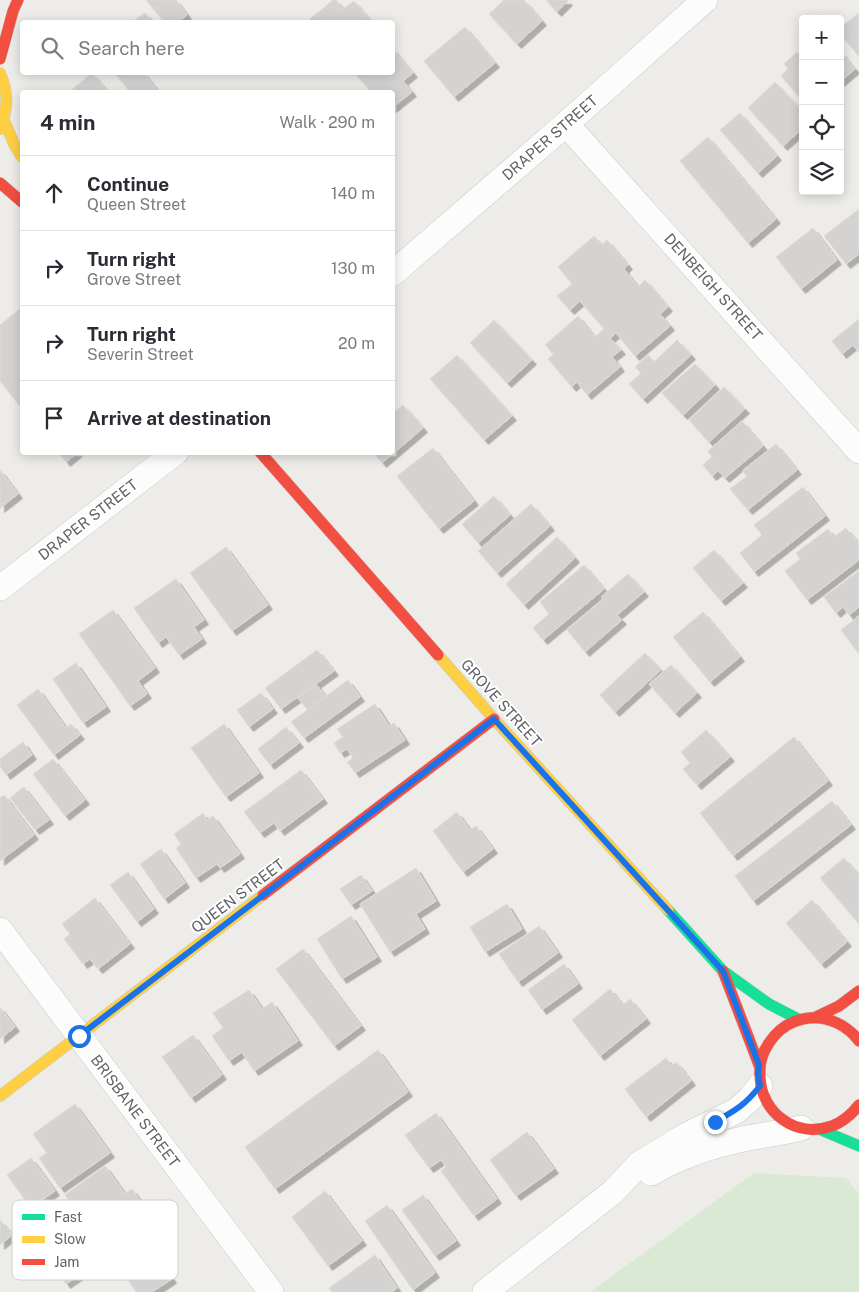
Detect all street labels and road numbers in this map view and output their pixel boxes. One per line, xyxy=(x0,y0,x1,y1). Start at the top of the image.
street label: DRAPER STREET xyxy=(499,92,601,184)
street label: DENBEIGH STREET xyxy=(661,230,766,344)
street label: DRAPER STREET xyxy=(35,476,141,563)
street label: GROVE STREET xyxy=(458,656,545,750)
street label: QUEEN STREET xyxy=(188,855,288,936)
street label: BRISBANE STREET xyxy=(88,1051,183,1170)

